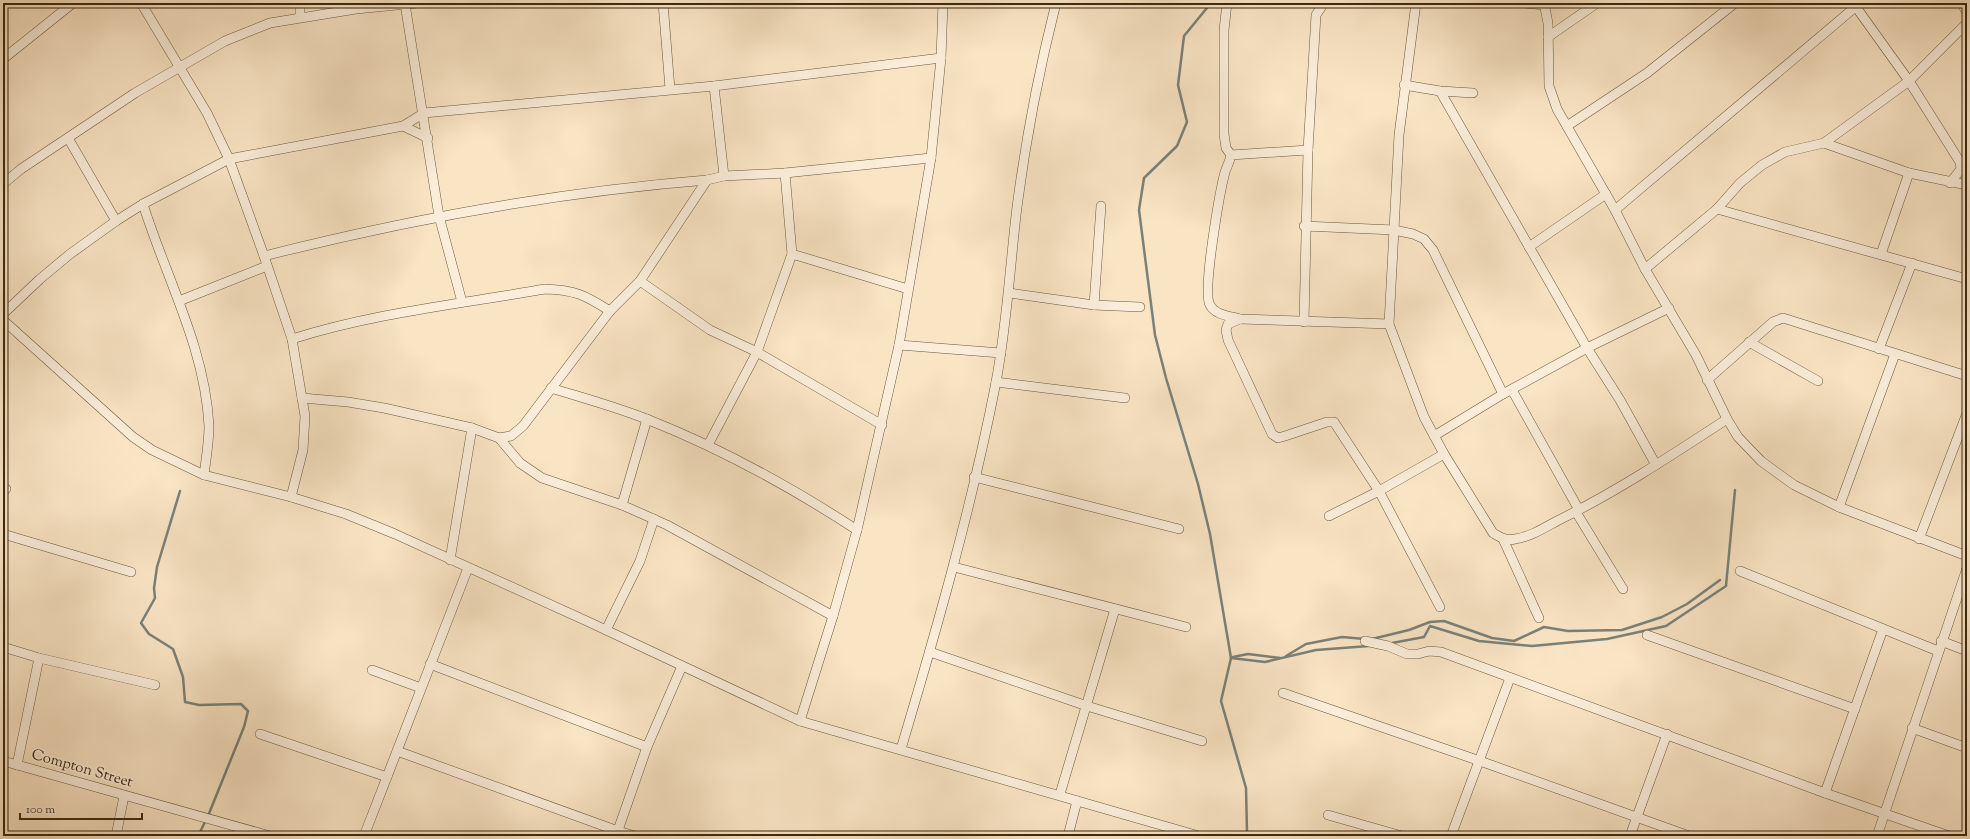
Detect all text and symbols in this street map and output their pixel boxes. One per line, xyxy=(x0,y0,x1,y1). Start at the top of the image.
street label: Compton Street xyxy=(29,745,135,793)
scale bar xyxy=(20,795,142,821)
text: 100 m xyxy=(26,801,55,819)

